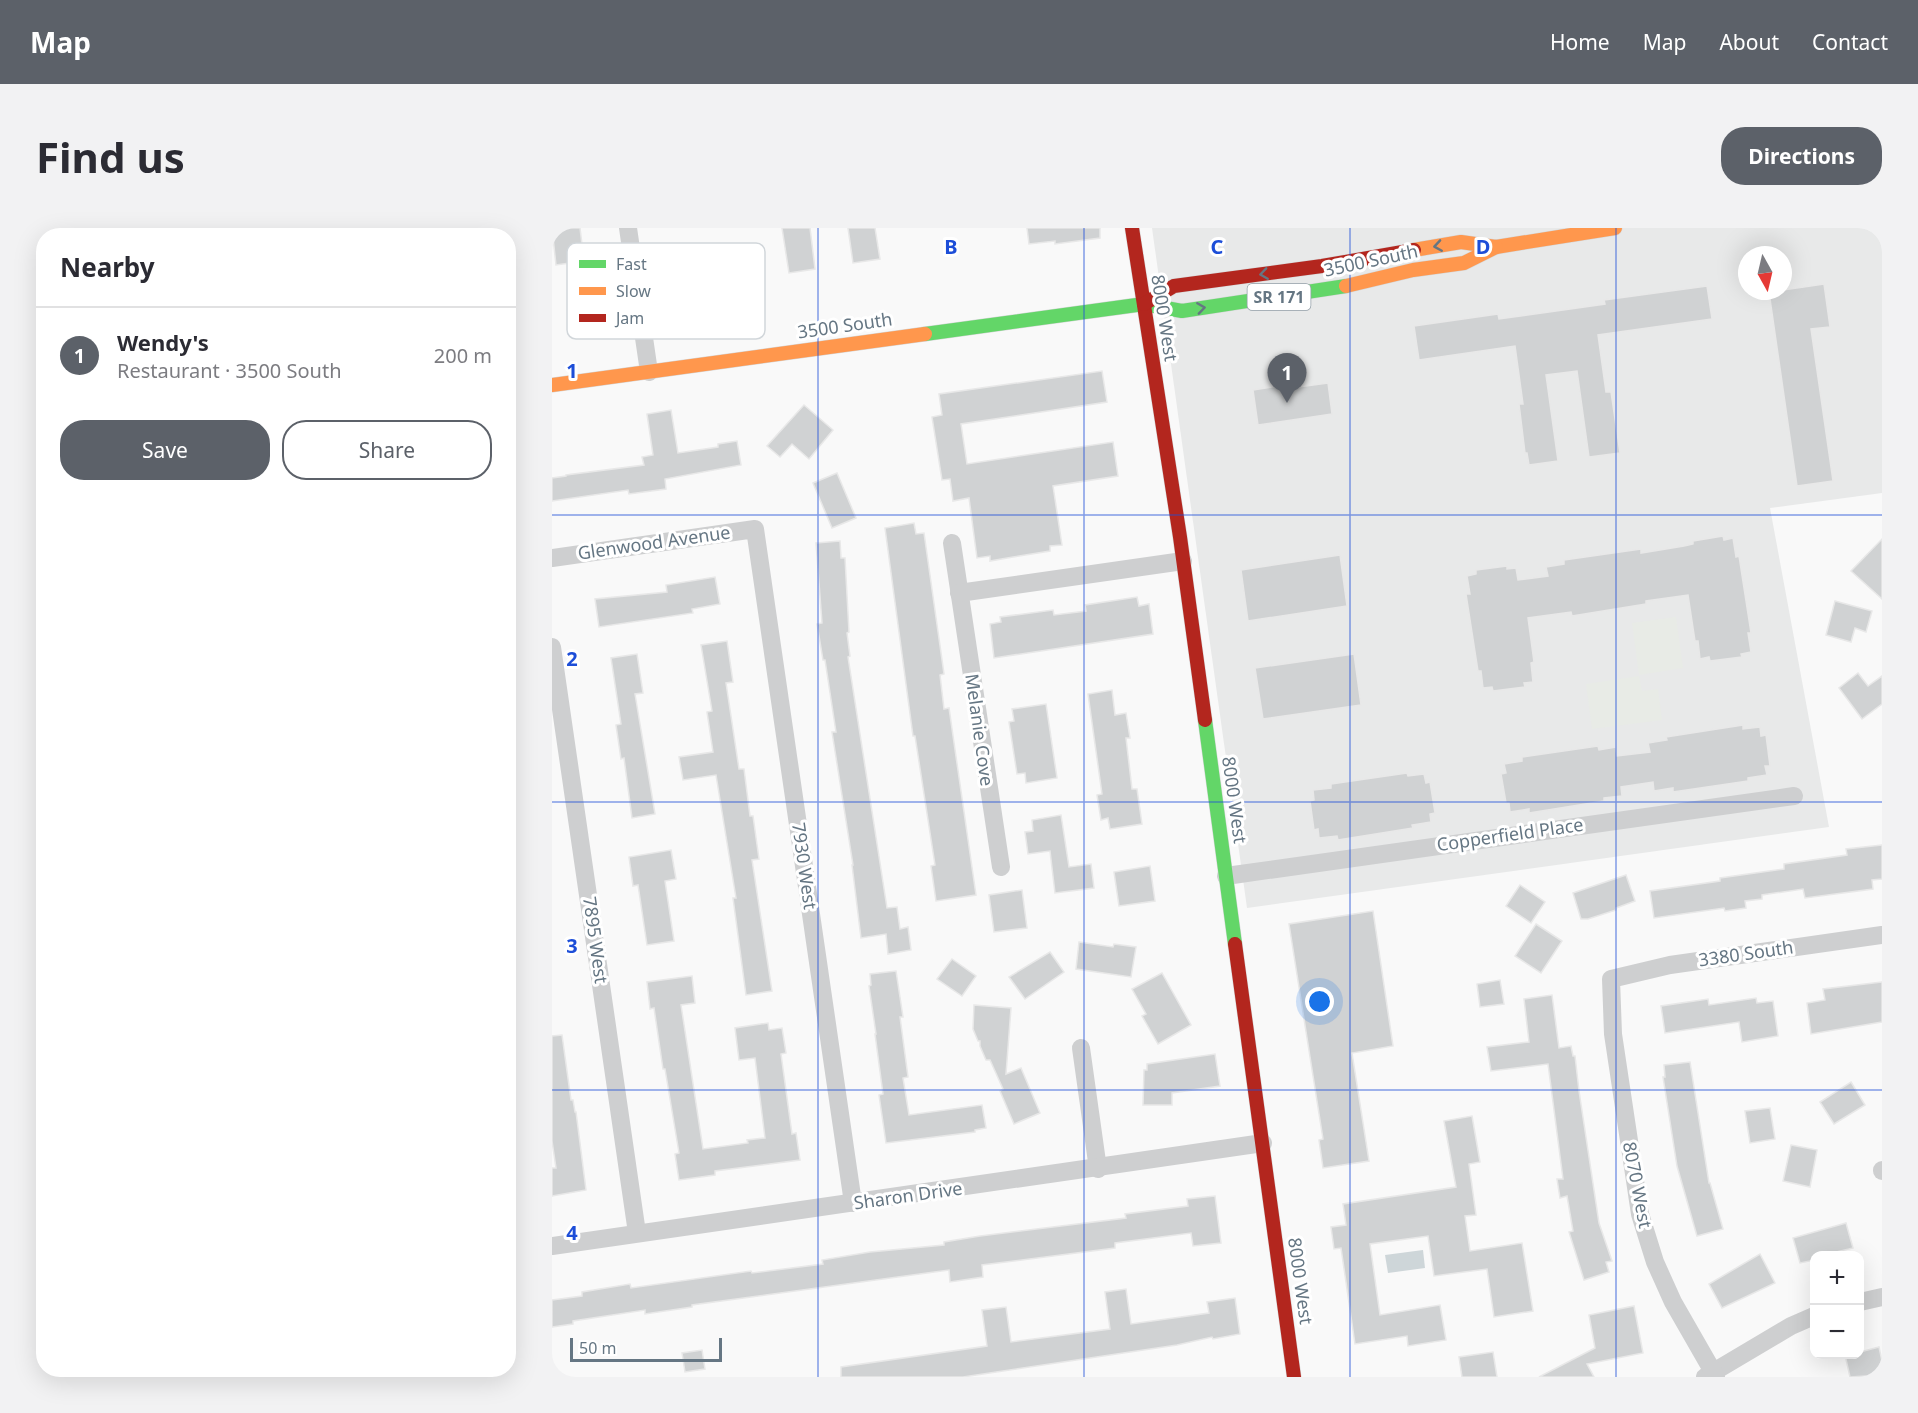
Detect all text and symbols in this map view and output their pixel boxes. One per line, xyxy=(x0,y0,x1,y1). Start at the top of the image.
text: Map xyxy=(30,23,91,61)
text: Home xyxy=(1550,28,1610,56)
text: Map xyxy=(1643,28,1686,56)
text: About xyxy=(1719,28,1779,56)
text: Contact xyxy=(1812,28,1888,56)
button: Directions xyxy=(1721,127,1882,185)
text: Find us xyxy=(36,128,185,185)
text: B xyxy=(944,233,958,260)
text: C xyxy=(1211,233,1224,260)
text: D xyxy=(1476,233,1490,260)
street label: 3500 South xyxy=(1322,238,1420,282)
one-way arrow xyxy=(1434,239,1443,251)
legend xyxy=(567,243,765,339)
north arrow xyxy=(1738,246,1792,300)
text: Nearby xyxy=(60,249,155,285)
text: Fast xyxy=(616,253,647,275)
one-way arrow xyxy=(1259,267,1268,279)
street label: 8000 West xyxy=(1146,273,1184,363)
text: Slow xyxy=(616,280,651,302)
road number: SR 171 xyxy=(1248,284,1310,310)
one-way arrow xyxy=(1197,303,1206,315)
street label: 3500 South xyxy=(796,306,894,344)
text: Jam xyxy=(614,307,644,329)
text: Wendy's xyxy=(117,327,209,357)
text: 1 xyxy=(74,342,85,369)
text: 200 m xyxy=(434,342,492,369)
pin: 1 xyxy=(1268,354,1306,403)
text: Restaurant · 3500 South xyxy=(117,357,342,384)
text: 1 xyxy=(566,357,578,384)
button: Save xyxy=(60,420,270,480)
button: Share xyxy=(282,420,492,480)
street label: Glenwood Avenue xyxy=(576,519,732,565)
text: 2 xyxy=(566,645,578,672)
street label: Melanie Cove xyxy=(960,672,1000,787)
street label: 8000 West xyxy=(1217,755,1253,845)
street label: Copperfield Place xyxy=(1435,812,1585,856)
street label: 7930 West xyxy=(787,821,823,911)
street label: 7895 West xyxy=(578,895,614,985)
text: 3 xyxy=(566,932,578,959)
street label: 3380 South xyxy=(1697,934,1795,972)
your location xyxy=(1305,987,1334,1016)
street label: 8070 West xyxy=(1618,1140,1658,1231)
street label: Sharon Drive xyxy=(852,1176,964,1215)
text: 4 xyxy=(566,1219,578,1246)
street label: 8000 West xyxy=(1283,1236,1319,1326)
map controls xyxy=(1810,1251,1864,1359)
button: + xyxy=(1810,1251,1864,1305)
button: − xyxy=(1810,1305,1864,1359)
scale bar xyxy=(570,1335,722,1362)
text: 50 m xyxy=(579,1337,616,1359)

